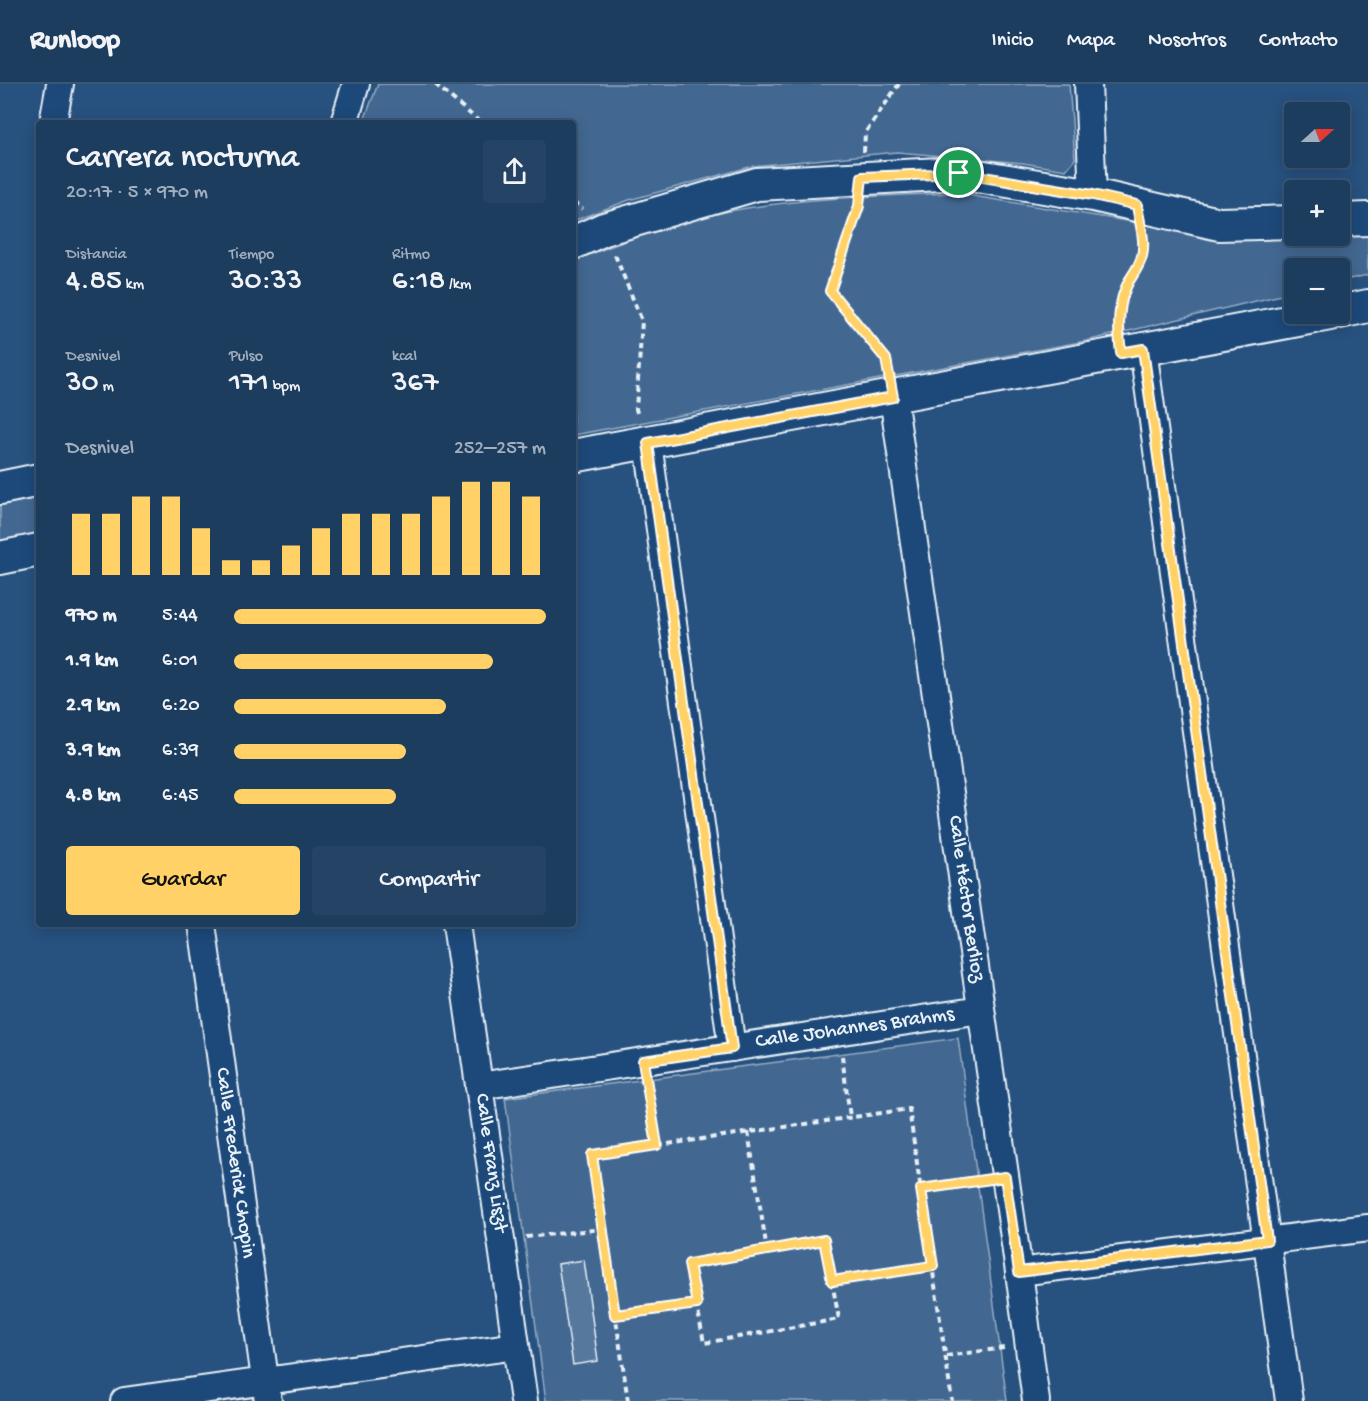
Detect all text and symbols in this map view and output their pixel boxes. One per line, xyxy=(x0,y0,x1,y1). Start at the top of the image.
text: Runloop xyxy=(30,25,120,58)
text: Inicio xyxy=(992,29,1034,54)
text: Mapa xyxy=(1067,29,1115,54)
text: Nosotros xyxy=(1148,29,1226,54)
text: Contacto xyxy=(1259,29,1338,54)
north arrow xyxy=(1284,102,1350,168)
map controls xyxy=(1284,102,1350,324)
text: Carrera nocturna xyxy=(66,140,299,178)
button: share xyxy=(483,140,546,203)
pin xyxy=(933,147,984,198)
icon: arrive xyxy=(942,156,975,189)
button: + xyxy=(1284,180,1350,246)
text: 20:17 · 5 × 970 m xyxy=(66,182,208,205)
text: Distancia xyxy=(66,246,127,265)
text: Tiempo xyxy=(229,246,274,265)
text: Ritmo xyxy=(392,246,430,265)
button: − xyxy=(1284,258,1350,324)
text: 4.85 xyxy=(66,265,122,300)
text: 30:33 xyxy=(229,265,302,300)
text: 6:18 xyxy=(392,265,445,300)
text: km xyxy=(122,276,144,295)
text: /km xyxy=(445,276,471,295)
text: Desnivel xyxy=(66,348,120,367)
text: Pulso xyxy=(229,348,263,367)
text: kcal xyxy=(392,348,417,367)
text: 30 xyxy=(66,367,99,402)
text: 171 xyxy=(229,367,269,402)
text: 367 xyxy=(392,367,438,402)
text: m xyxy=(99,378,114,397)
text: bpm xyxy=(269,378,300,397)
text: Desnivel xyxy=(66,438,134,461)
text: 252–257 m xyxy=(454,438,546,461)
text: 970 m xyxy=(66,605,117,628)
text: 5:44 xyxy=(162,605,198,628)
text: 1.9 km xyxy=(66,650,118,673)
text: 6:01 xyxy=(162,650,198,673)
text: 2.9 km xyxy=(66,695,120,718)
text: 6:20 xyxy=(162,695,200,718)
text: 3.9 km xyxy=(66,740,121,763)
text: 6:39 xyxy=(162,740,199,763)
text: 4.8 km xyxy=(66,785,121,808)
text: 6:45 xyxy=(162,785,198,808)
street label: Calle Héctor Berlioz xyxy=(941,814,989,985)
button: Guardar xyxy=(66,846,300,915)
button: Compartir xyxy=(312,846,546,915)
street label: Calle Johannes Brahms xyxy=(754,1003,957,1055)
street label: Calle Frederick Chopin xyxy=(208,1066,260,1260)
street label: Calle Franz Liszt xyxy=(468,1092,512,1236)

